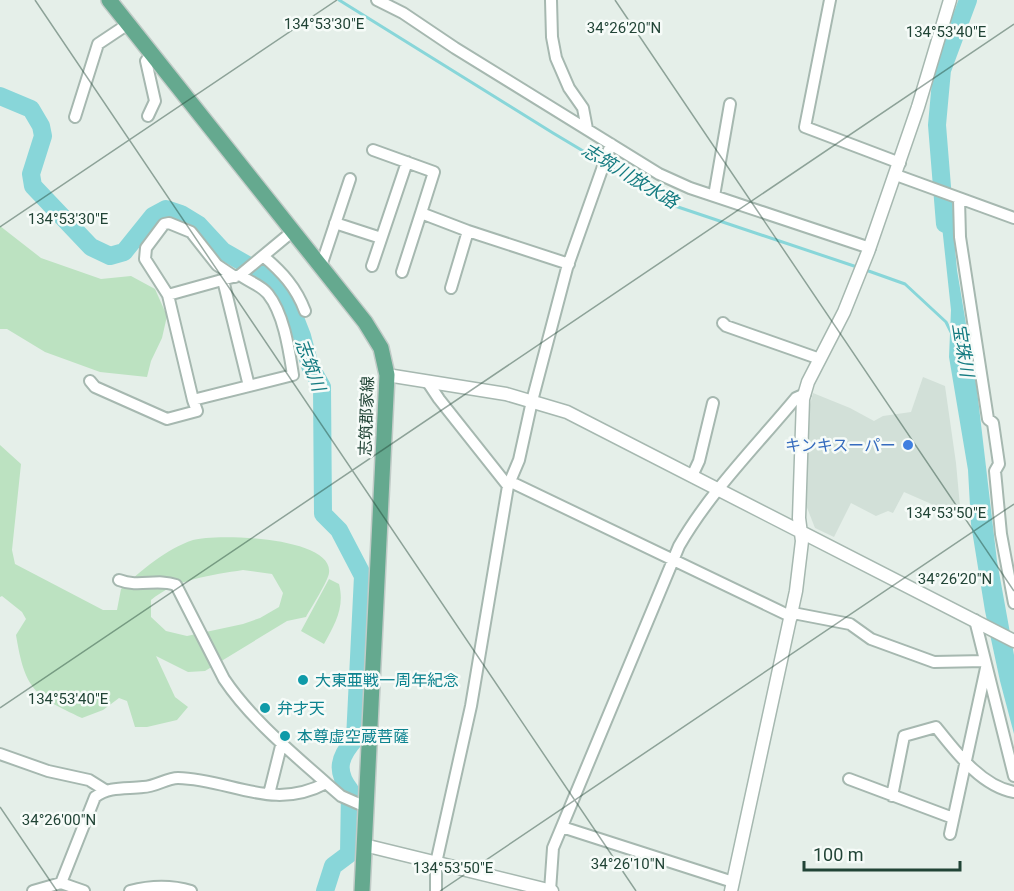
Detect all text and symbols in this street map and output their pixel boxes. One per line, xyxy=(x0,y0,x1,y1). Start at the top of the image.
text: 134°53'30"E xyxy=(284,15,365,33)
text: 34°26'20"N xyxy=(587,19,661,37)
text: 134°53'40"E xyxy=(906,23,987,41)
water label: 志筑川放水路 xyxy=(579,139,684,213)
text: 134°53'30"E xyxy=(28,210,109,228)
water label: 宝珠川 xyxy=(949,322,978,380)
water label: 志筑川 xyxy=(291,336,330,396)
street label: 志筑郡家線 xyxy=(356,376,377,456)
place label: キンキスーパー xyxy=(785,436,896,455)
marker: キンキスーパー xyxy=(901,438,915,452)
text: 134°53'50"E xyxy=(906,504,987,522)
text: 34°26'20"N xyxy=(918,570,992,588)
place label: 大東亜戦一周年紀念 xyxy=(315,671,459,690)
marker: 大東亜戦一周年紀念 xyxy=(296,673,310,687)
text: 134°53'40"E xyxy=(28,690,109,708)
place label: 弁才天 xyxy=(277,699,325,718)
marker: 弁才天 xyxy=(258,701,272,715)
place label: 本尊虚空蔵菩薩 xyxy=(297,727,409,746)
marker: 本尊虚空蔵菩薩 xyxy=(278,729,292,743)
text: 34°26'00"N xyxy=(22,811,96,829)
scale bar xyxy=(804,834,960,872)
text: 100 m xyxy=(813,844,864,865)
text: 34°26'10"N xyxy=(591,855,665,873)
text: 134°53'50"E xyxy=(413,859,494,877)

